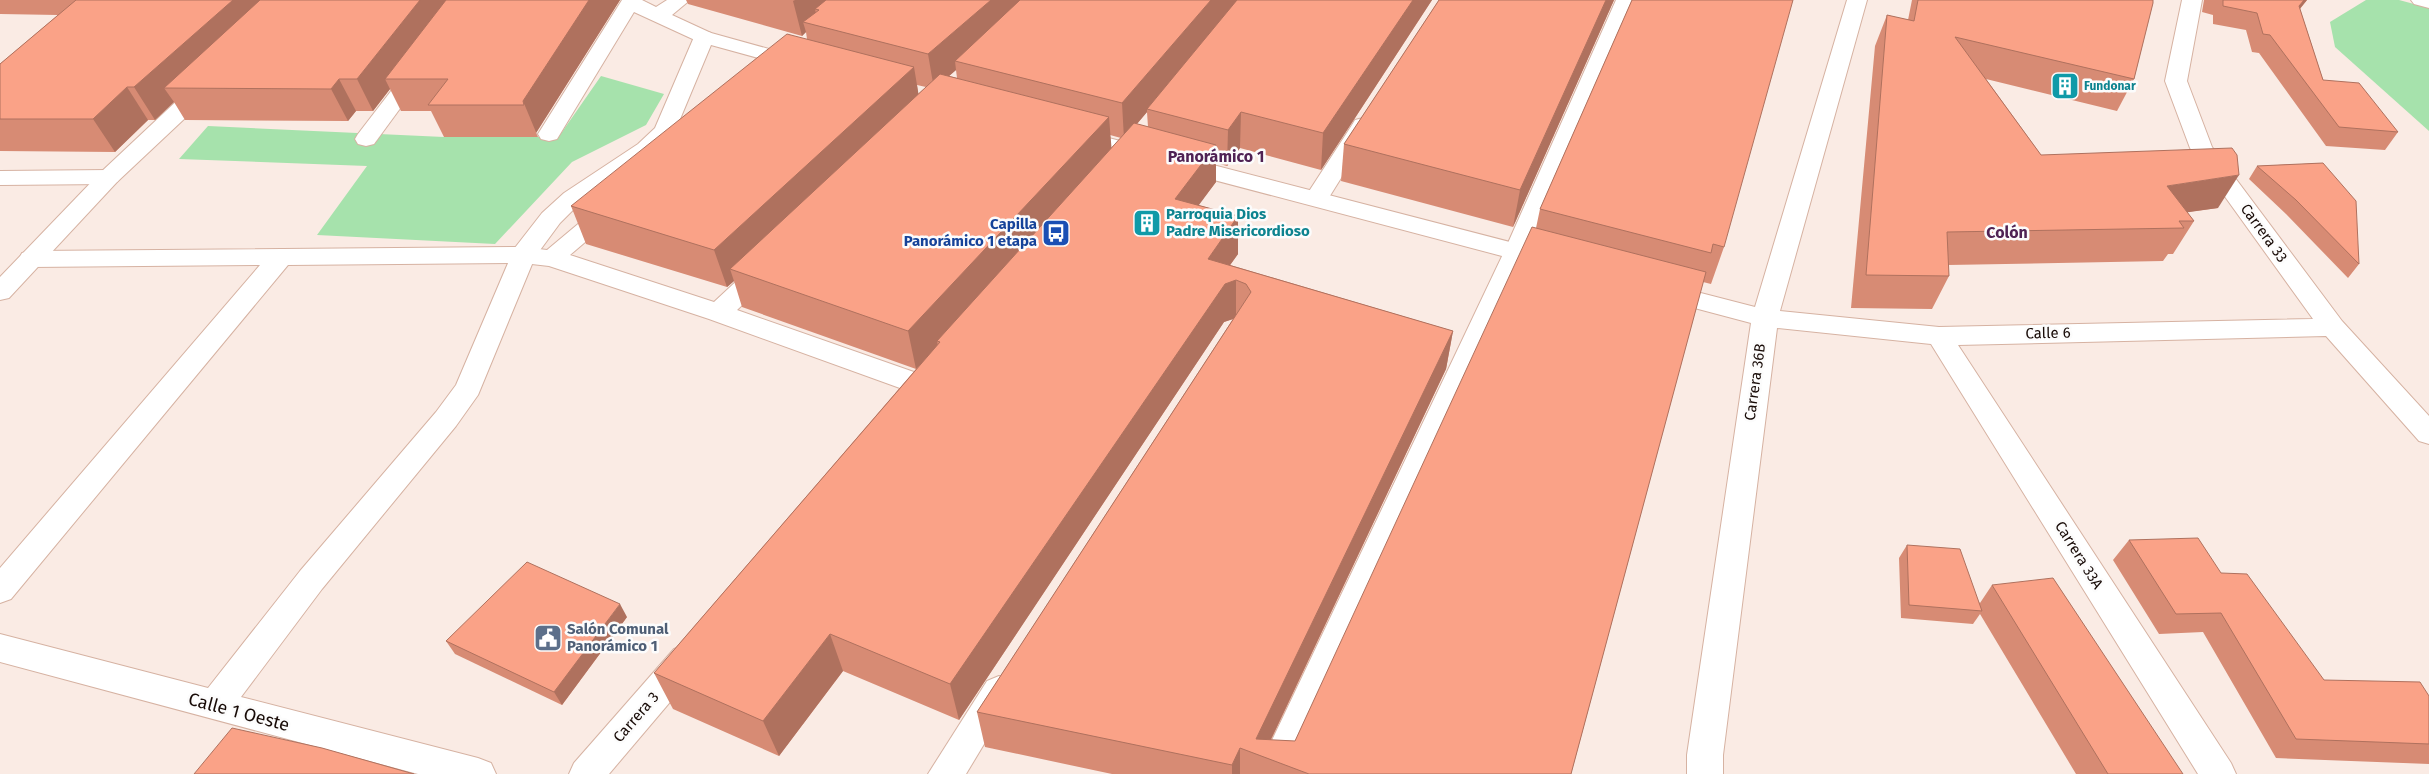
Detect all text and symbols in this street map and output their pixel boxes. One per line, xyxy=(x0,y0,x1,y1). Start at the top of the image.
building icon: Fundonar xyxy=(2050,71,2080,101)
place label: Fundonar xyxy=(2084,79,2136,93)
district label: Panorámico 1 xyxy=(1168,147,1264,166)
street label: Carrera 33 xyxy=(2237,200,2291,266)
place label: Parroquia Dios Padre Misericordioso xyxy=(1166,205,1310,240)
building icon: Parroquia Dios Padre Misericordioso xyxy=(1132,208,1162,238)
place label: Capilla Panorámico 1 etapa xyxy=(904,215,1037,250)
bus stop icon: Capilla Panorámico 1 etapa xyxy=(1041,218,1071,248)
district label: Colón xyxy=(1986,223,2028,242)
street label: Calle 6 xyxy=(2025,324,2071,342)
street label: Carrera 36B xyxy=(1741,342,1769,422)
street label: Carrera 33A xyxy=(2051,518,2107,593)
place label: Salón Comunal Panorámico 1 xyxy=(567,620,669,655)
public building icon: Salón Comunal Panorámico 1 xyxy=(533,623,563,653)
street label: Calle 1 Oeste xyxy=(186,688,292,736)
street label: Carrera 3 xyxy=(609,688,663,746)

